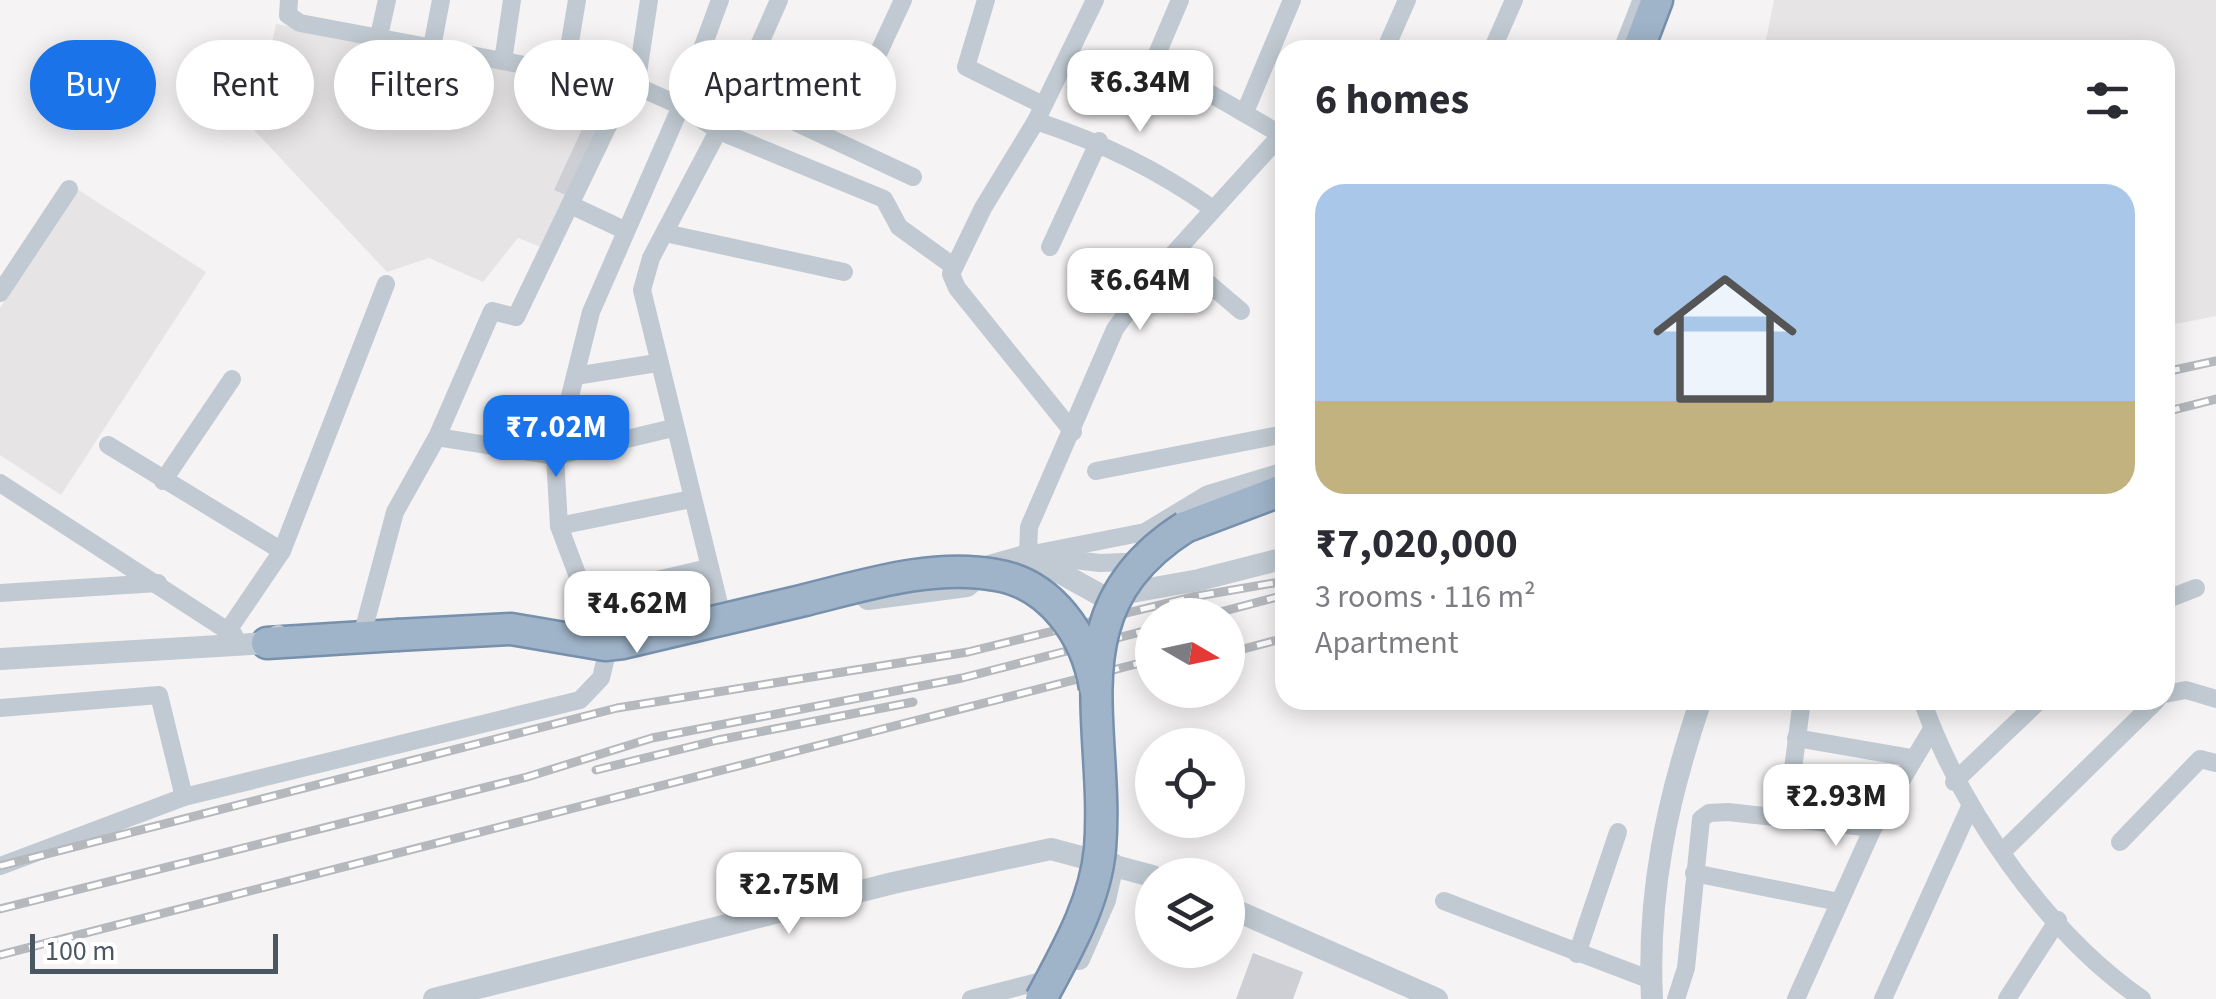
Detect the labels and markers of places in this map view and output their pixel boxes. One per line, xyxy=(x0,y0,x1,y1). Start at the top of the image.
pin: ₹6.34M xyxy=(1059,50,1221,135)
pin: ₹6.64M xyxy=(1059,248,1221,333)
pin: ₹7.02M xyxy=(475,395,637,480)
pin: ₹4.62M xyxy=(556,571,718,656)
pin: ₹2.93M xyxy=(1755,764,1917,849)
pin: ₹2.75M xyxy=(708,852,870,937)

